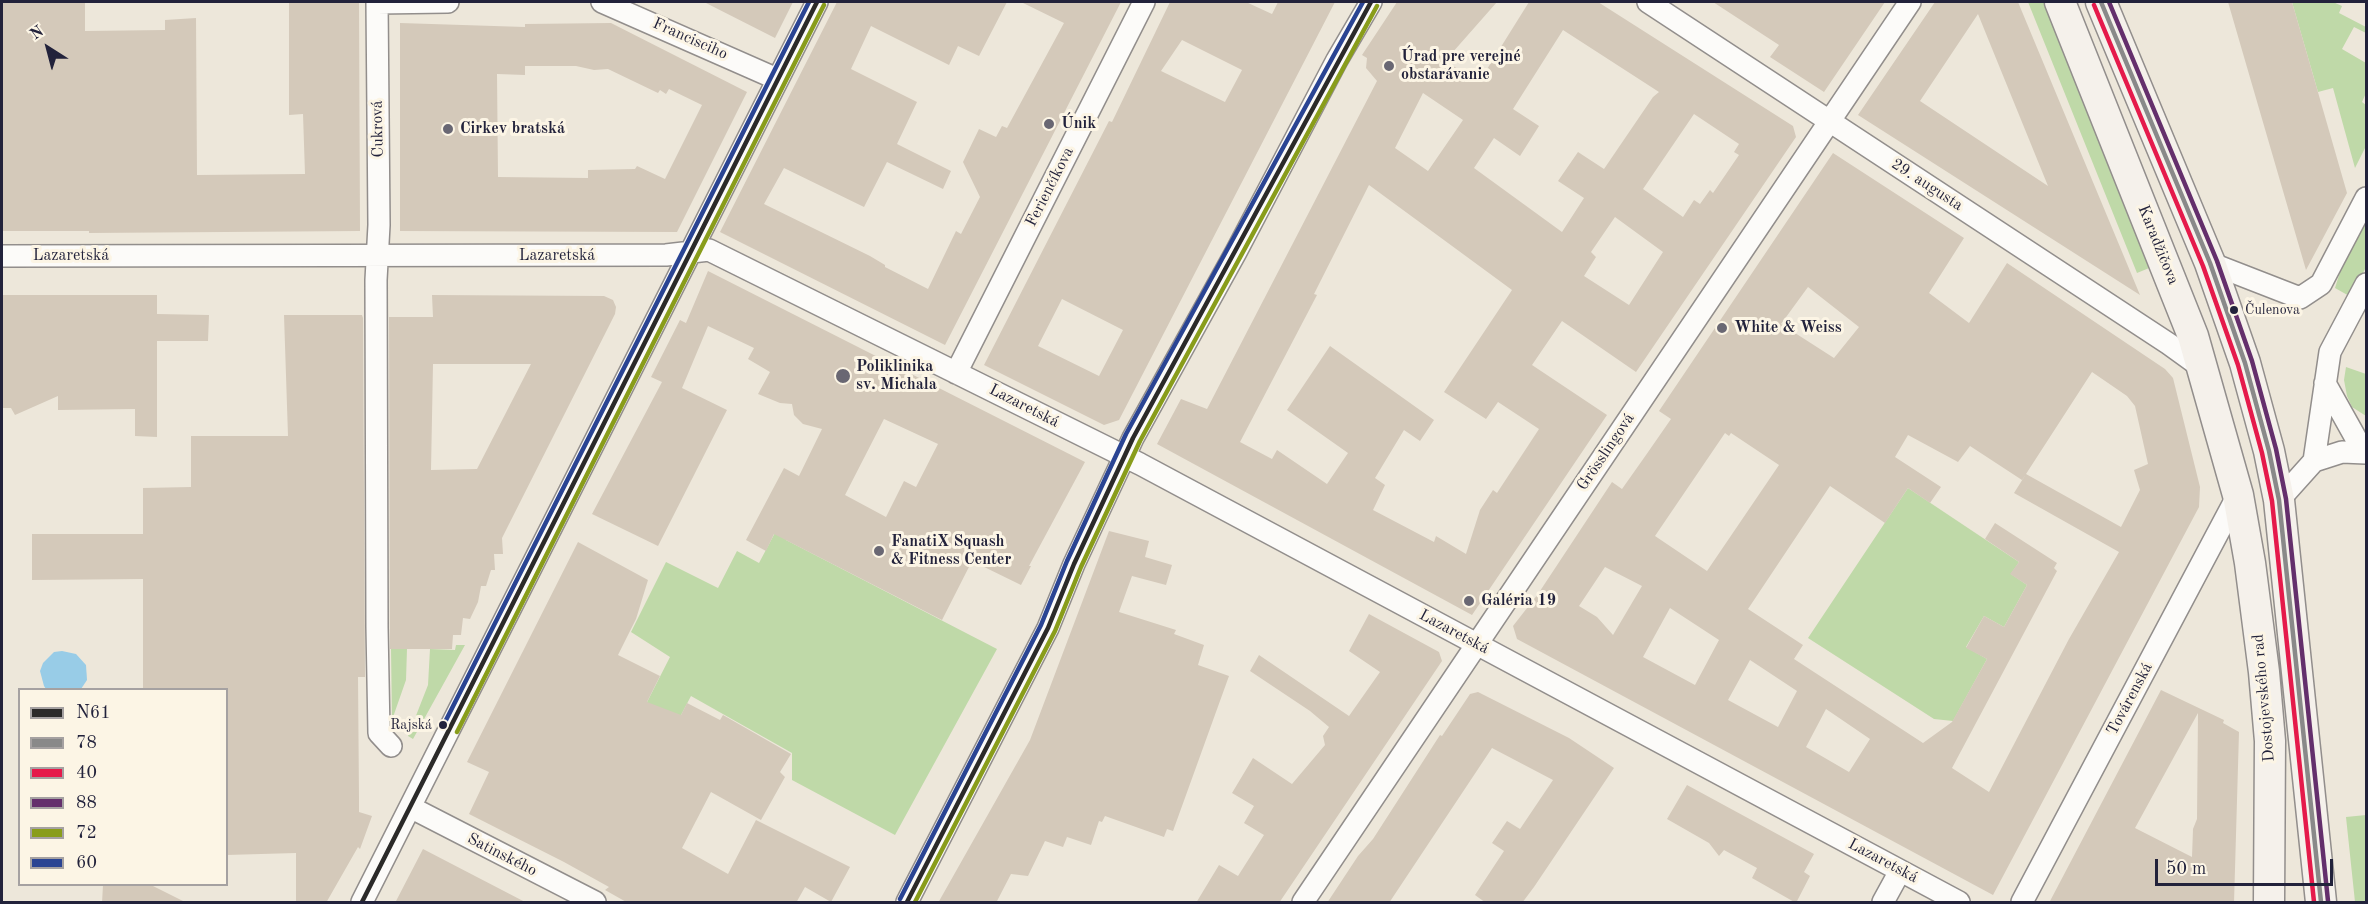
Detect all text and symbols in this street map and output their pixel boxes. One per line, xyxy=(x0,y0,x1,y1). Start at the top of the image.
street label: Francisciho xyxy=(650,14,730,64)
north arrow xyxy=(18,18,78,78)
text: N xyxy=(28,23,47,44)
place label: Úrad pre verejné obstarávanie xyxy=(1401,47,1521,85)
marker: Úrad pre verejné obstarávanie xyxy=(1382,59,1396,73)
street label: Cukrová xyxy=(368,100,388,158)
place label: Únik xyxy=(1061,114,1096,134)
marker: Únik xyxy=(1042,117,1056,131)
place label: Cirkev bratská xyxy=(460,119,565,139)
marker: Cirkev bratská xyxy=(441,122,455,136)
street label: Ferienčíkova xyxy=(1022,144,1078,230)
street label: 29. augusta xyxy=(1888,155,1966,215)
street label: Karadžičova xyxy=(2133,202,2183,288)
street label: Lazaretská xyxy=(33,246,109,266)
street label: Lazaretská xyxy=(519,246,595,266)
place label: Čulenova xyxy=(2245,302,2300,318)
marker: Čulenova xyxy=(2228,304,2240,316)
place label: White & Weiss xyxy=(1734,318,1842,338)
marker: White & Weiss xyxy=(1715,321,1729,335)
place label: Poliklinika sv. Michala xyxy=(856,357,937,395)
marker: Poliklinika sv. Michala xyxy=(834,367,852,385)
street label: Lazaretská xyxy=(986,380,1062,432)
street label: Grösslingová xyxy=(1573,410,1639,494)
place label: FanatiX Squash & Fitness Center xyxy=(891,532,1011,570)
marker: FanatiX Squash & Fitness Center xyxy=(872,544,886,558)
place label: Galéria 19 xyxy=(1481,591,1556,611)
marker: Galéria 19 xyxy=(1462,594,1476,608)
street label: Lazaretská xyxy=(1416,606,1492,658)
street label: Dostojevského rad xyxy=(2249,633,2279,763)
street label: Továrenská xyxy=(2103,660,2157,738)
legend xyxy=(18,688,228,886)
text: N61 xyxy=(76,704,111,722)
place label: Rajská xyxy=(390,717,432,733)
marker: Rajská xyxy=(437,719,449,731)
text: 78 xyxy=(76,734,97,752)
text: 40 xyxy=(76,764,97,782)
text: 88 xyxy=(76,794,97,812)
text: 72 xyxy=(76,824,97,842)
street label: Satinského xyxy=(464,829,540,881)
street label: Lazaretská xyxy=(1845,835,1921,887)
scale bar xyxy=(2158,847,2336,885)
text: 60 xyxy=(76,854,97,872)
text: 50 m xyxy=(2166,860,2206,878)

